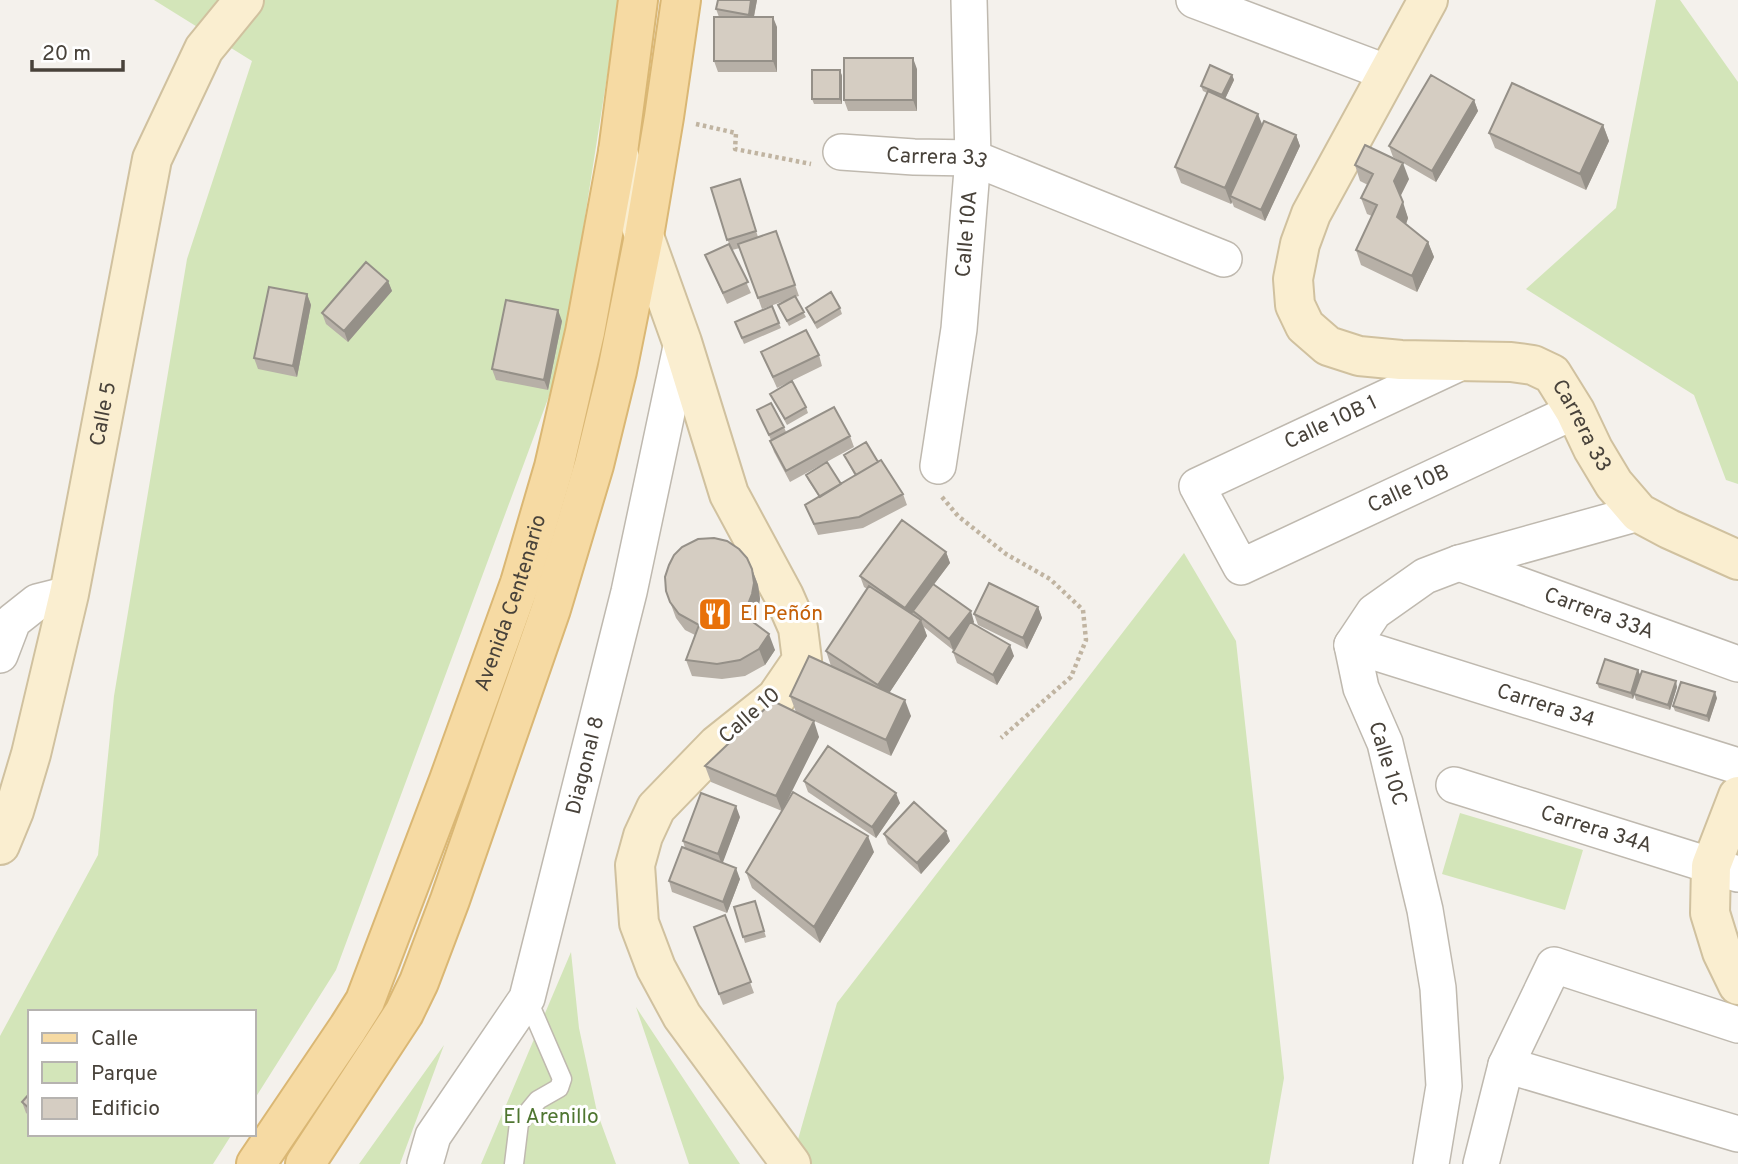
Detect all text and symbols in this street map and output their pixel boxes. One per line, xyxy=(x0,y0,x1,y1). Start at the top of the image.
scale bar xyxy=(32,28,122,72)
text: 20 m xyxy=(42,41,91,68)
street label: Carrera 33 xyxy=(885,142,991,176)
street label: Calle 10A xyxy=(950,190,984,278)
street label: Carrera 33 xyxy=(1545,375,1617,477)
street label: Calle 5 xyxy=(84,380,123,448)
street label: Calle 10B 1 xyxy=(1280,390,1382,456)
street label: Calle 10B xyxy=(1363,458,1454,519)
street label: Avenida Centenario xyxy=(469,512,553,695)
street label: Carrera 33A xyxy=(1540,581,1658,646)
restaurant icon: El Peñón xyxy=(696,595,734,633)
place label: El Peñón xyxy=(740,601,823,628)
street label: Carrera 34 xyxy=(1493,678,1598,734)
street label: Calle 10 xyxy=(714,682,786,750)
street label: Diagonal 8 xyxy=(560,713,611,817)
street label: Calle 10C xyxy=(1361,719,1413,809)
street label: Carrera 34A xyxy=(1537,799,1655,860)
legend xyxy=(28,1010,256,1136)
text: Calle xyxy=(91,1026,138,1053)
text: Parque xyxy=(91,1061,158,1088)
text: Edificio xyxy=(91,1096,160,1123)
park label: El Arenillo xyxy=(503,1104,599,1131)

